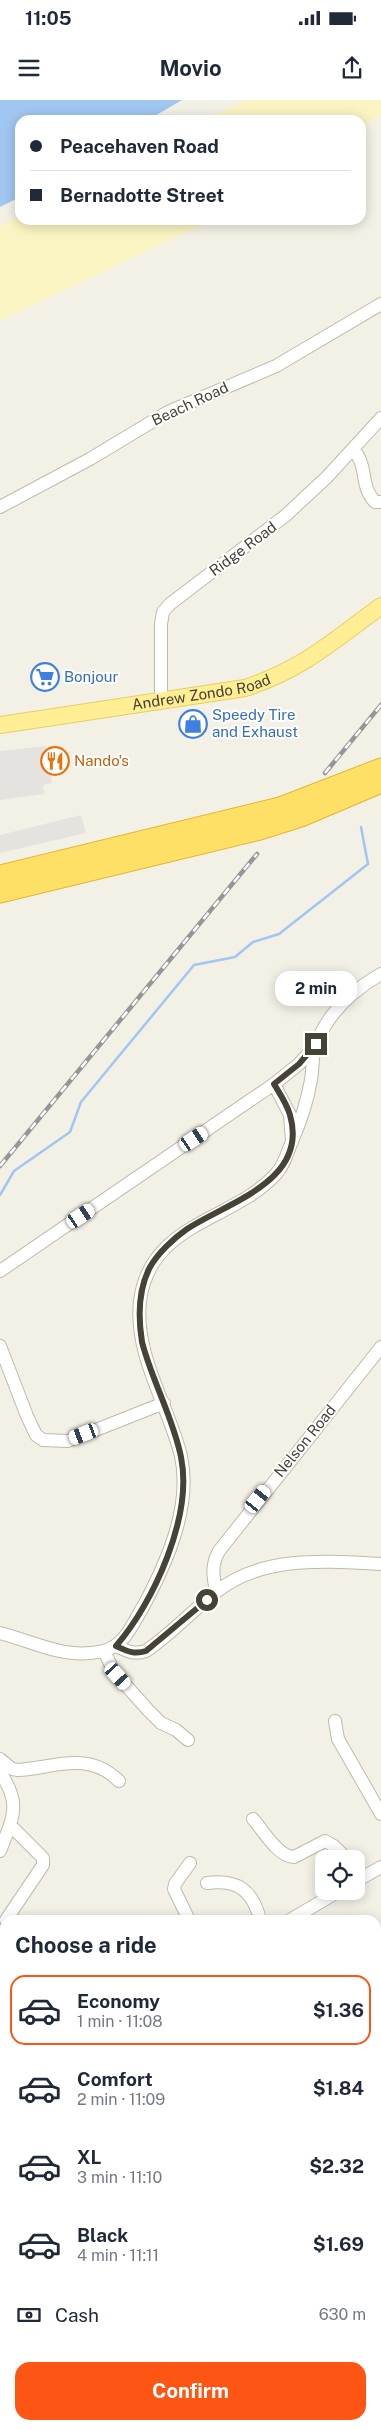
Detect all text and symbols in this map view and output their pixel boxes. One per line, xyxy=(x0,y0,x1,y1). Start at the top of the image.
text: 11:05 xyxy=(25,7,71,29)
icon: menu xyxy=(15,54,43,82)
icon: share xyxy=(338,54,366,82)
text: Movio xyxy=(159,55,222,81)
text: Peacehaven Road xyxy=(60,135,219,157)
text: Bernadotte Street xyxy=(60,184,224,206)
street label: Beach Road xyxy=(149,378,231,429)
street label: Ridge Road xyxy=(206,518,279,579)
supermarket icon: Bonjour xyxy=(30,662,60,692)
place label: Bonjour xyxy=(64,668,118,685)
street label: Andrew Zondo Road xyxy=(131,670,273,713)
place label: Speedy Tire and Exhaust xyxy=(212,706,298,740)
shop icon: Speedy Tire and Exhaust xyxy=(178,709,208,739)
restaurant icon: Nando's xyxy=(40,746,70,776)
place label: Nando's xyxy=(74,752,129,769)
callout: 2 min xyxy=(275,972,357,1006)
text: 2 min xyxy=(295,979,337,998)
route end xyxy=(305,1033,327,1055)
car xyxy=(177,1124,210,1154)
car xyxy=(64,1201,97,1231)
street label: Nelson Road xyxy=(270,1401,339,1480)
car xyxy=(67,1422,100,1446)
car xyxy=(242,1483,273,1515)
route start xyxy=(196,1589,218,1611)
car xyxy=(102,1660,133,1692)
map controls xyxy=(315,1850,365,1900)
button: locate xyxy=(315,1850,365,1900)
text: Choose a ride xyxy=(15,1932,157,1958)
icon: car xyxy=(17,1988,62,2033)
text: Economy xyxy=(77,1990,160,2012)
text: $1.36 xyxy=(313,1999,364,2021)
text: 1 min · 11:08 xyxy=(77,2012,163,2031)
icon: car xyxy=(17,2066,62,2111)
text: Comfort xyxy=(77,2068,153,2090)
text: $1.84 xyxy=(313,2077,364,2099)
text: 2 min · 11:09 xyxy=(77,2090,165,2109)
icon: car xyxy=(17,2144,62,2189)
text: XL xyxy=(77,2146,102,2168)
text: $2.32 xyxy=(309,2155,364,2177)
text: 3 min · 11:10 xyxy=(77,2168,162,2187)
icon: car xyxy=(17,2222,62,2267)
text: Black xyxy=(77,2224,128,2246)
text: $1.69 xyxy=(313,2233,364,2255)
text: 4 min · 11:11 xyxy=(77,2246,159,2265)
icon: cash xyxy=(15,2301,43,2329)
text: Cash xyxy=(55,2304,99,2326)
text: 630 m xyxy=(319,2305,366,2324)
button: Confirm xyxy=(15,2362,366,2420)

